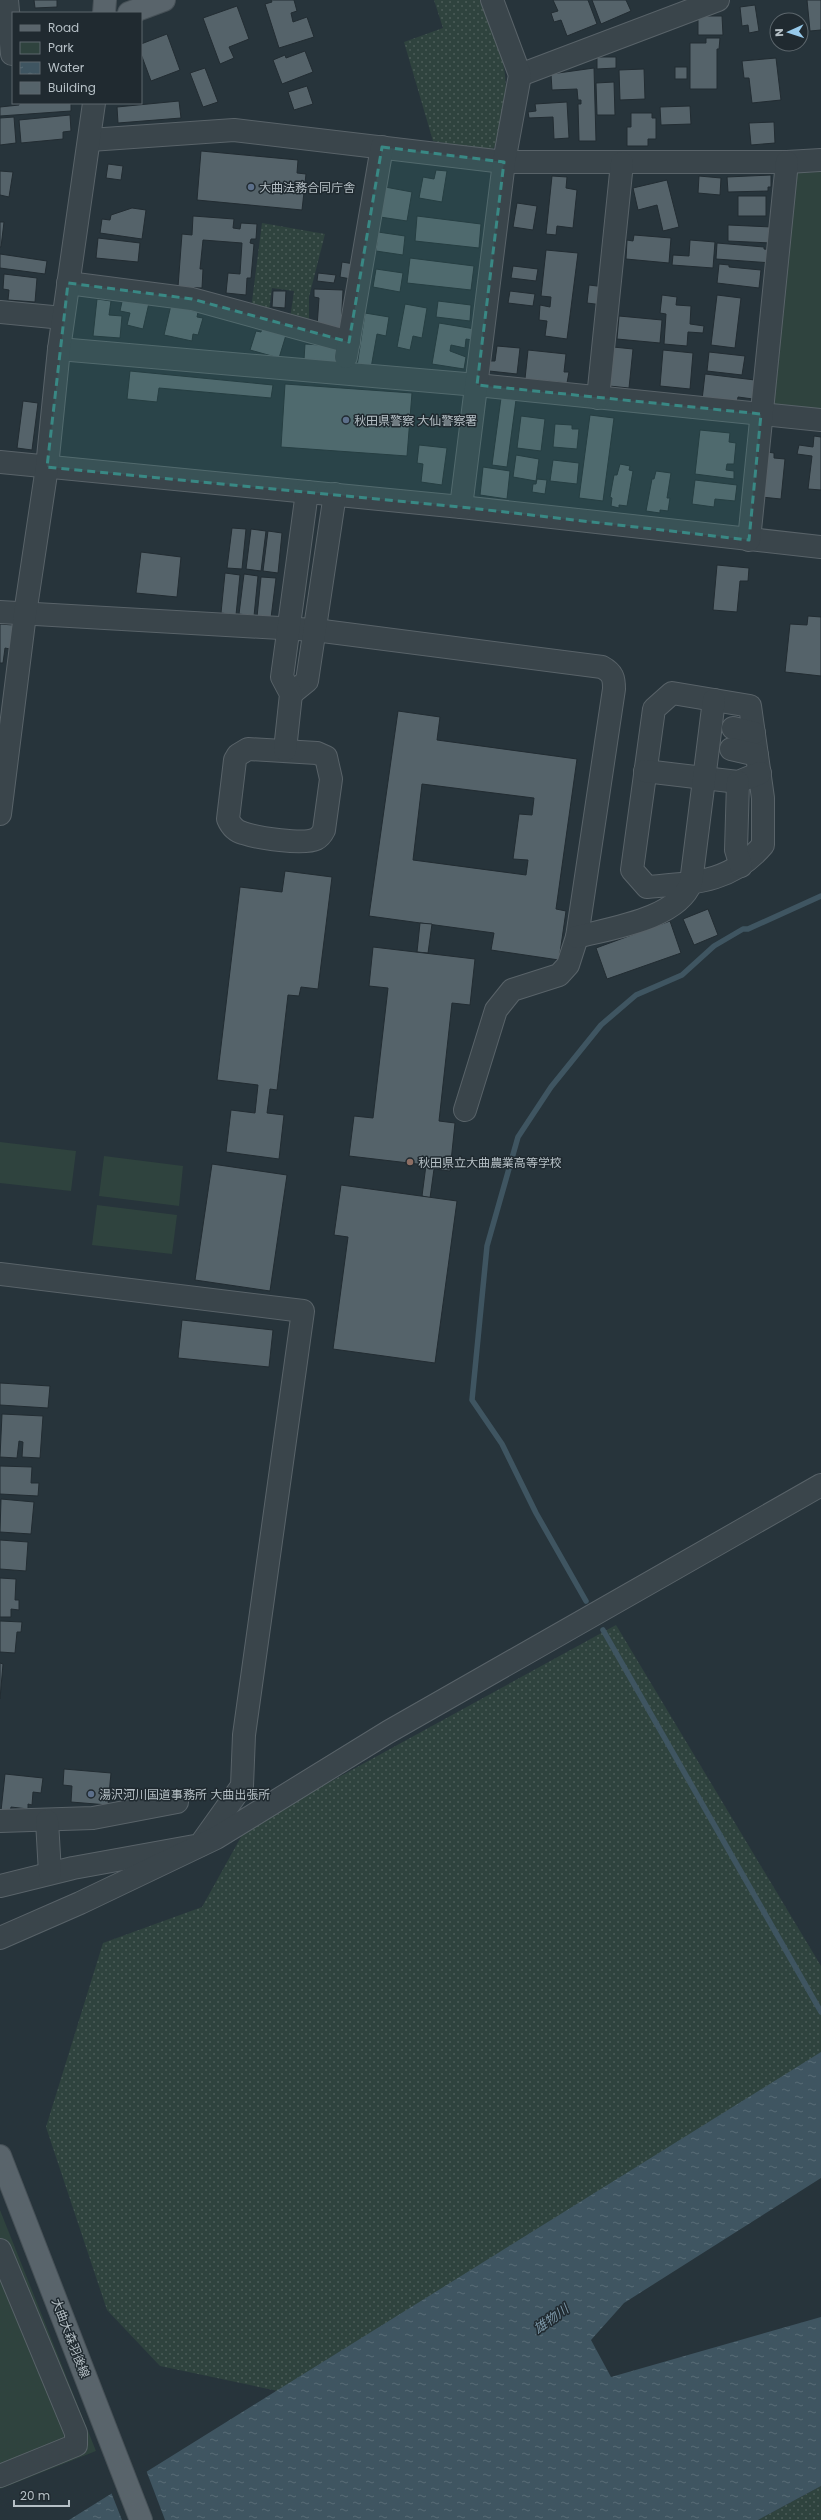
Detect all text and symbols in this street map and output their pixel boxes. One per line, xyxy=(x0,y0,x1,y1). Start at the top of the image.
legend xyxy=(12,12,142,104)
north arrow xyxy=(769,12,809,52)
text: Road xyxy=(48,19,79,36)
text: N xyxy=(771,28,787,37)
text: Park xyxy=(48,39,75,56)
text: Water xyxy=(48,59,85,76)
text: Building xyxy=(48,79,96,96)
place label: 大曲法務合同庁舎 xyxy=(259,179,355,196)
marker: 大曲法務合同庁舎 xyxy=(246,182,256,192)
place label: 秋田県警察 大仙警察署 xyxy=(354,412,477,429)
marker: 秋田県警察 大仙警察署 xyxy=(341,415,351,425)
place label: 秋田県立大曲農業高等学校 xyxy=(418,1154,562,1171)
marker: 秋田県立大曲農業高等学校 xyxy=(405,1157,415,1167)
place label: 湯沢河川国道事務所 大曲出張所 xyxy=(99,1786,270,1803)
marker: 湯沢河川国道事務所 大曲出張所 xyxy=(86,1789,96,1799)
street label: 大曲大森羽後線 xyxy=(48,2296,94,2380)
water label: 雄物川 xyxy=(530,2299,574,2338)
scale bar xyxy=(14,2482,69,2508)
text: 20 m xyxy=(20,2487,50,2504)

